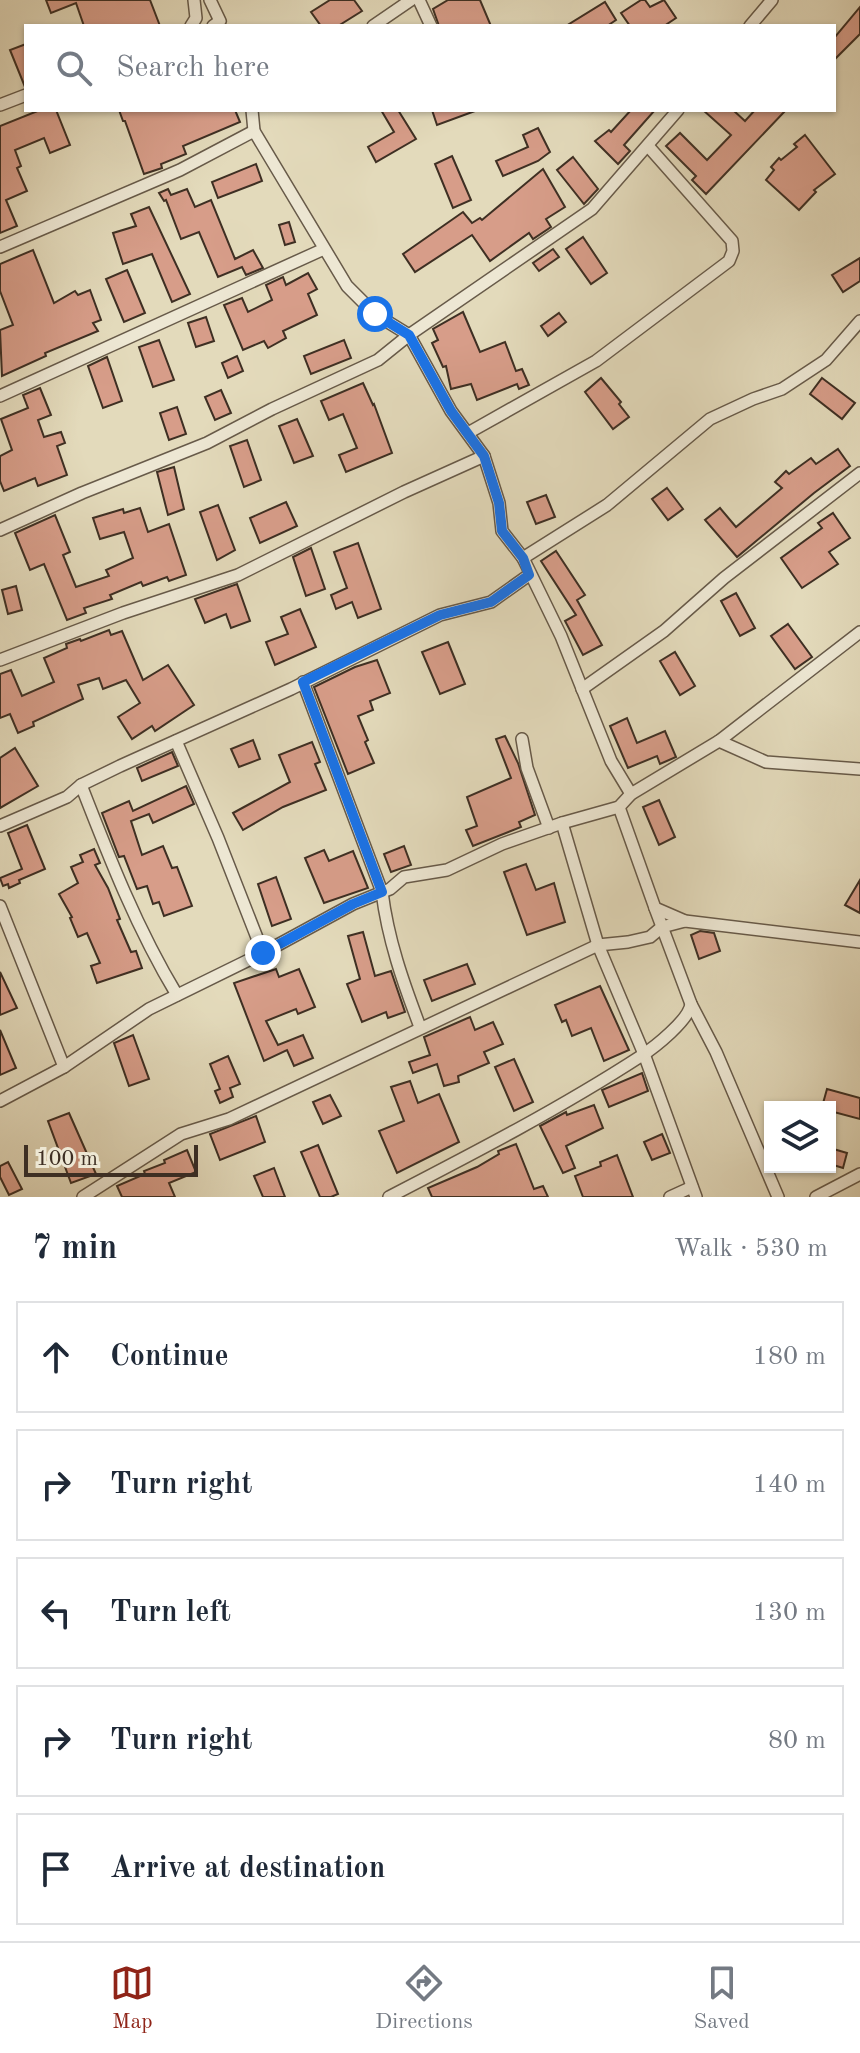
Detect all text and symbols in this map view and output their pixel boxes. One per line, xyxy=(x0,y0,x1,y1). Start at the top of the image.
search box xyxy=(24,24,836,112)
icon: search xyxy=(52,46,96,90)
text: Search here xyxy=(116,53,270,83)
route start xyxy=(357,296,393,332)
route end xyxy=(245,935,281,971)
map controls xyxy=(764,1101,836,1173)
button: layers xyxy=(764,1101,836,1173)
scale bar xyxy=(24,1141,198,1177)
text: 100 m xyxy=(36,1148,98,1170)
text: 7 min xyxy=(32,1232,117,1266)
text: Walk · 530 m xyxy=(674,1236,828,1262)
icon: ahead xyxy=(34,1335,78,1379)
text: Continue xyxy=(110,1342,229,1372)
text: 180 m xyxy=(753,1344,826,1370)
icon: right xyxy=(34,1463,78,1507)
text: Turn right xyxy=(110,1470,252,1500)
text: 140 m xyxy=(753,1472,826,1498)
icon: left xyxy=(34,1591,78,1635)
text: Turn left xyxy=(110,1598,231,1628)
text: 130 m xyxy=(753,1600,826,1626)
icon: right xyxy=(34,1719,78,1763)
text: Turn right xyxy=(110,1726,252,1756)
text: 80 m xyxy=(768,1728,826,1754)
icon: arrive xyxy=(34,1847,78,1891)
text: Arrive at destination xyxy=(110,1854,385,1884)
tab: Map xyxy=(110,1961,154,2036)
tab: Directions xyxy=(375,1961,473,2036)
tab: Saved xyxy=(694,1961,750,2036)

